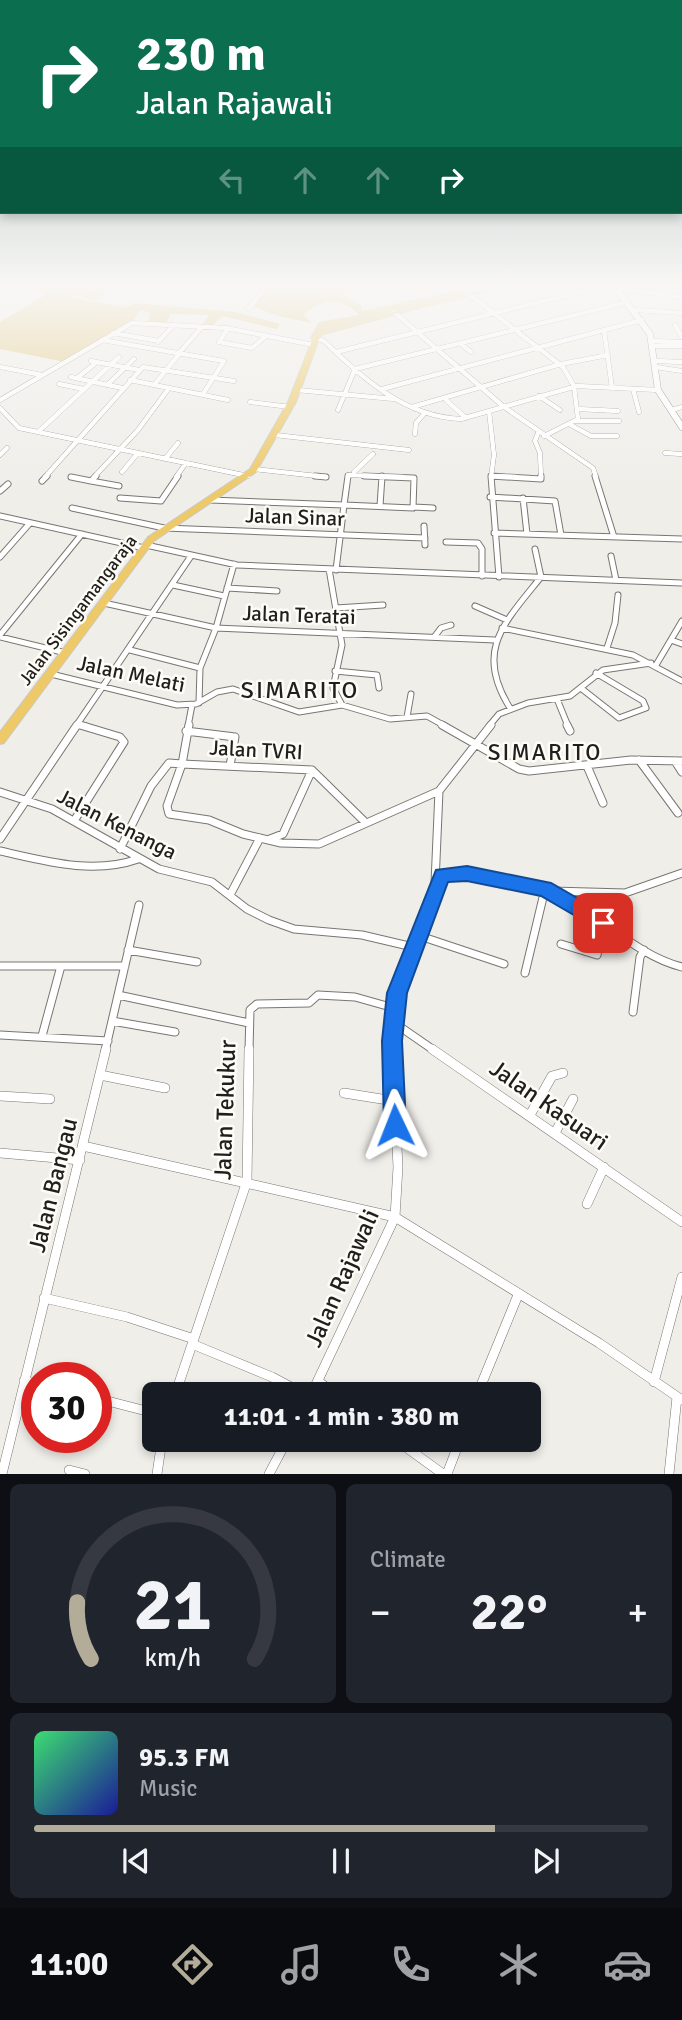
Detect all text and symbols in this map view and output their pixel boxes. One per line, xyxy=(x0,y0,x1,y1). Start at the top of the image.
text: 230 m xyxy=(136,24,266,84)
icon: right xyxy=(21,28,112,119)
text: Jalan Rajawali xyxy=(136,84,333,123)
icon: left xyxy=(213,161,251,199)
icon: ahead xyxy=(286,161,324,199)
icon: ahead xyxy=(359,161,397,199)
icon: right xyxy=(432,161,470,199)
street label: Jalan Sinar xyxy=(245,502,346,532)
street label: Jalan Sisingamangaraja xyxy=(14,530,142,690)
street label: Jalan Teratai xyxy=(242,600,356,630)
street label: Jalan Melati xyxy=(75,650,187,698)
district label: SIMARITO xyxy=(241,675,359,705)
street label: Jalan TVRI xyxy=(209,735,303,765)
district label: SIMARITO xyxy=(488,738,602,767)
street label: Jalan Kenanga xyxy=(53,783,181,865)
pin xyxy=(573,893,633,953)
icon: arrive xyxy=(584,904,622,942)
street label: Jalan Tekukur xyxy=(208,1039,242,1181)
street label: Jalan Kasuari xyxy=(484,1053,614,1157)
position arrow xyxy=(358,1088,432,1162)
street label: Jalan Bangau xyxy=(22,1115,84,1255)
street label: Jalan Rajawali xyxy=(298,1204,386,1352)
speed limit sign: 30 xyxy=(21,1362,112,1453)
text: 11:01 · 1 min · 380 m xyxy=(224,1401,459,1433)
text: Climate xyxy=(370,1545,446,1574)
text: 21 xyxy=(134,1562,212,1651)
text: 22° xyxy=(471,1580,547,1644)
text: − xyxy=(370,1589,391,1636)
text: + xyxy=(627,1589,648,1636)
text: km/h xyxy=(145,1642,201,1673)
text: 95.3 FM xyxy=(139,1742,230,1774)
text: Music xyxy=(139,1774,197,1803)
icon: previous xyxy=(117,1842,155,1880)
icon: pause xyxy=(322,1842,360,1880)
icon: next xyxy=(527,1842,565,1880)
icon: directions xyxy=(168,1940,217,1989)
icon: music xyxy=(277,1940,326,1989)
icon: phone xyxy=(386,1940,435,1989)
icon: climate xyxy=(494,1940,543,1989)
icon: car xyxy=(603,1940,652,1989)
text: 11:00 xyxy=(30,1945,108,1984)

